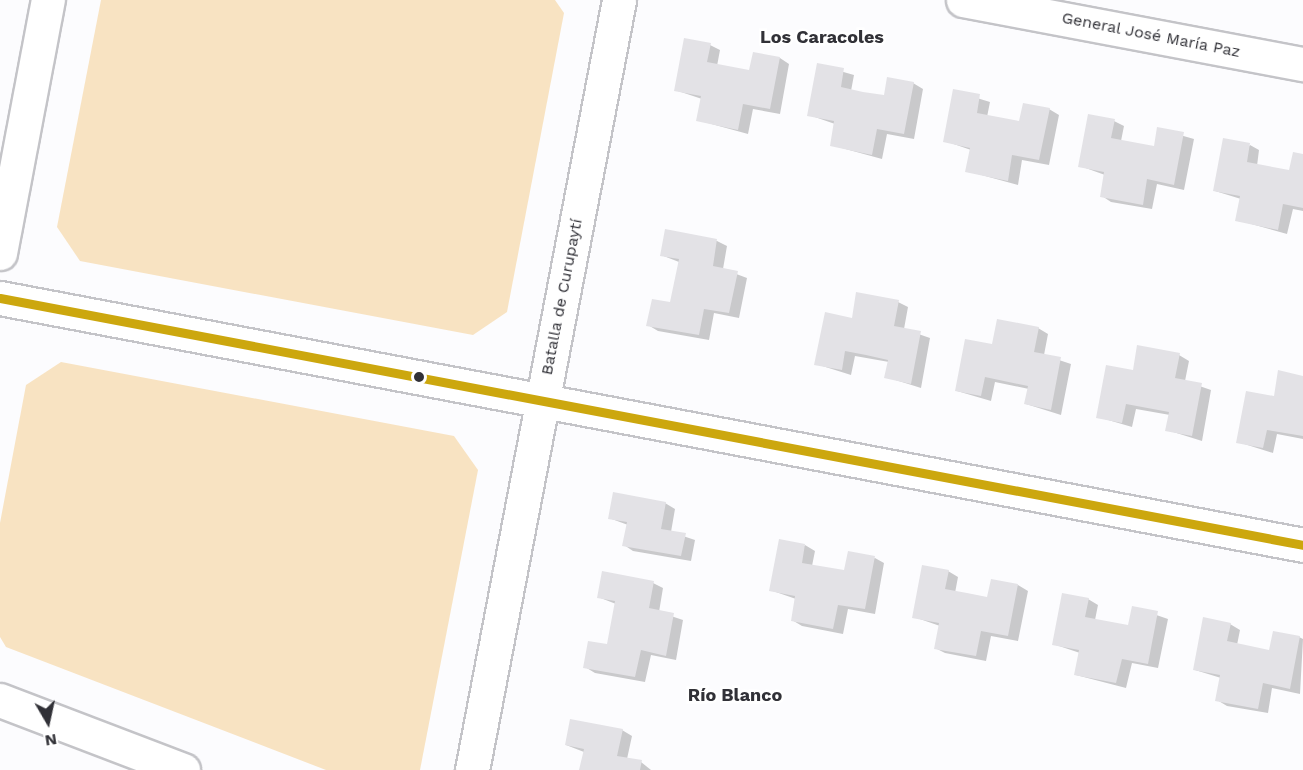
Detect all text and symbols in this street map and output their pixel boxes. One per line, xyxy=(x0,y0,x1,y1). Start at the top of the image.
street label: General José María Paz xyxy=(1060,8,1242,62)
district label: Los Caracoles xyxy=(760,26,884,48)
street label: Batalla de Curupaytí xyxy=(537,217,587,377)
unlabelled marker xyxy=(413,371,425,383)
district label: Río Blanco xyxy=(688,684,782,706)
north arrow xyxy=(18,692,78,752)
text: N xyxy=(44,730,58,751)

